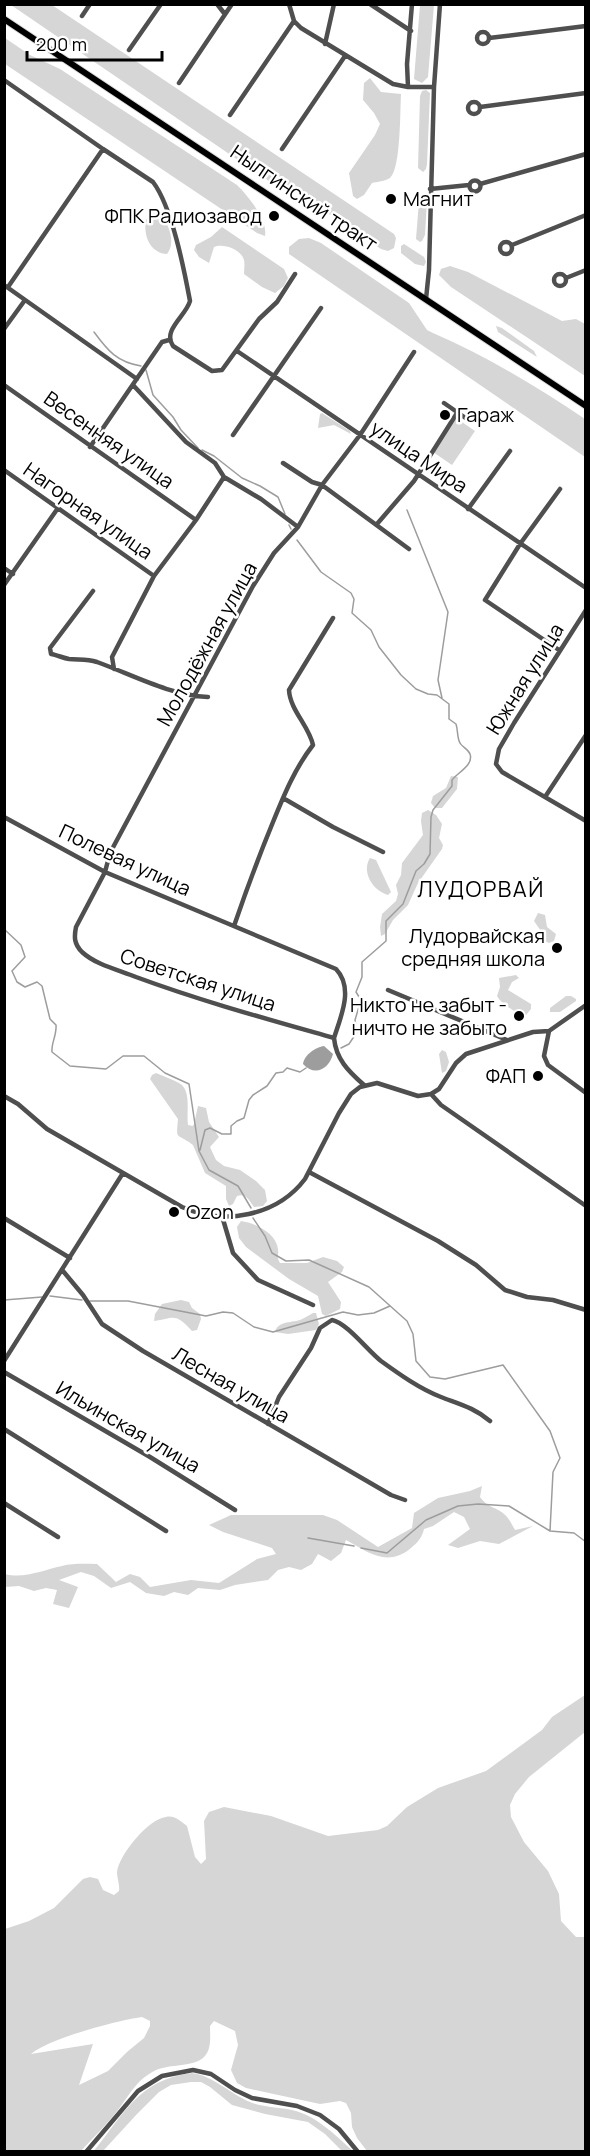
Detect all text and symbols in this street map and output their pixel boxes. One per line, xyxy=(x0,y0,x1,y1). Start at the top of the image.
scale bar xyxy=(27,24,162,62)
text: 200 m xyxy=(36,32,87,56)
street label: Нылгинский тракт xyxy=(225,138,383,257)
place label: Магнит xyxy=(403,185,474,212)
marker: Магнит xyxy=(384,192,398,206)
place label: ФПК Радиозавод xyxy=(105,202,262,229)
marker: ФПК Радиозавод xyxy=(267,209,281,223)
street label: Весенняя улица xyxy=(39,385,180,495)
place label: Гараж xyxy=(457,401,514,428)
marker: Гараж xyxy=(438,408,452,422)
street label: улица Мира xyxy=(365,414,473,499)
street label: Нагорная улица xyxy=(18,456,158,565)
street label: Молодёжная улица xyxy=(150,557,263,731)
street label: Южная улица xyxy=(480,618,570,739)
street label: Полевая улица xyxy=(55,817,195,902)
district label: ЛУДОРВАЙ xyxy=(417,874,545,904)
place label: Лудорвайская средняя школа xyxy=(401,922,545,972)
marker: Лудорвайская средняя школа xyxy=(550,941,564,955)
street label: Советская улица xyxy=(117,942,279,1017)
place label: Никто не забыт - ничто не забыто xyxy=(350,991,507,1041)
marker: Никто не забыт - ничто не забыто xyxy=(512,1009,526,1023)
place label: ФАП xyxy=(486,1062,526,1089)
marker: ФАП xyxy=(531,1069,545,1083)
place label: Ozon xyxy=(186,1198,234,1225)
marker: Ozon xyxy=(167,1205,181,1219)
street label: Лесная улица xyxy=(168,1340,295,1429)
street label: Ильинская улица xyxy=(51,1374,205,1479)

